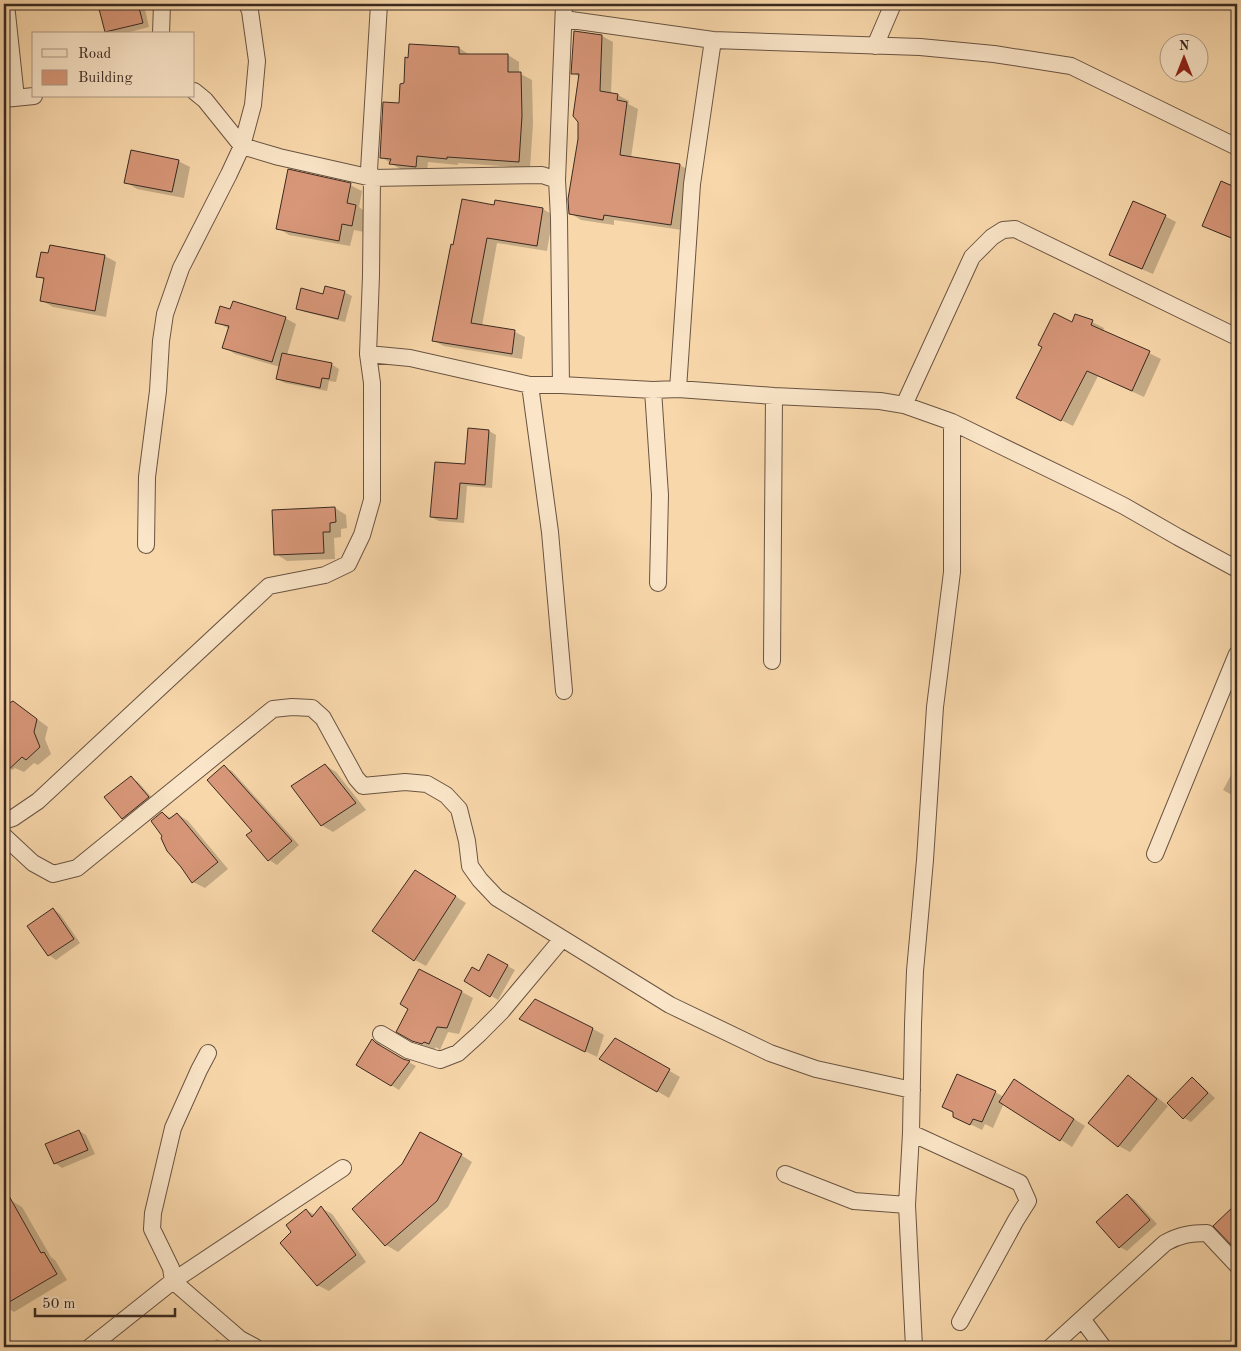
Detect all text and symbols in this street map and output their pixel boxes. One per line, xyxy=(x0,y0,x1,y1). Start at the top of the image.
legend xyxy=(32,32,195,98)
north arrow xyxy=(1158,32,1208,82)
text: N xyxy=(1179,39,1190,53)
text: Road xyxy=(78,47,112,62)
text: Building xyxy=(78,71,133,86)
scale bar xyxy=(35,1286,175,1318)
text: 50 m xyxy=(42,1297,76,1312)

